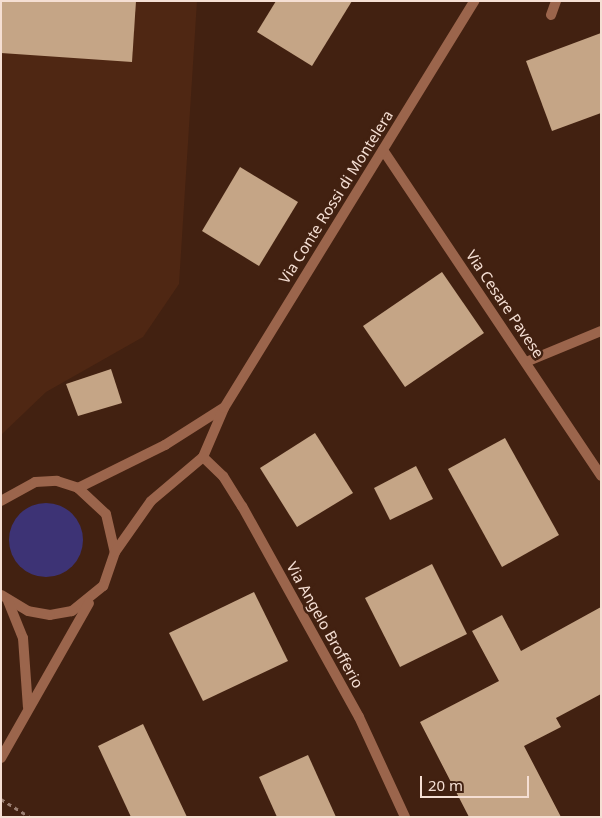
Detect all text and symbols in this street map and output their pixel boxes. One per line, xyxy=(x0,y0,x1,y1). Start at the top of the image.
street label: Via Conte Rossi di Montelera xyxy=(275,107,397,287)
street label: Via Cesare Pavese xyxy=(462,247,548,361)
street label: Via Angelo Brofferio xyxy=(283,559,367,691)
scale bar xyxy=(422,766,531,798)
text: 20 m xyxy=(428,775,463,795)

